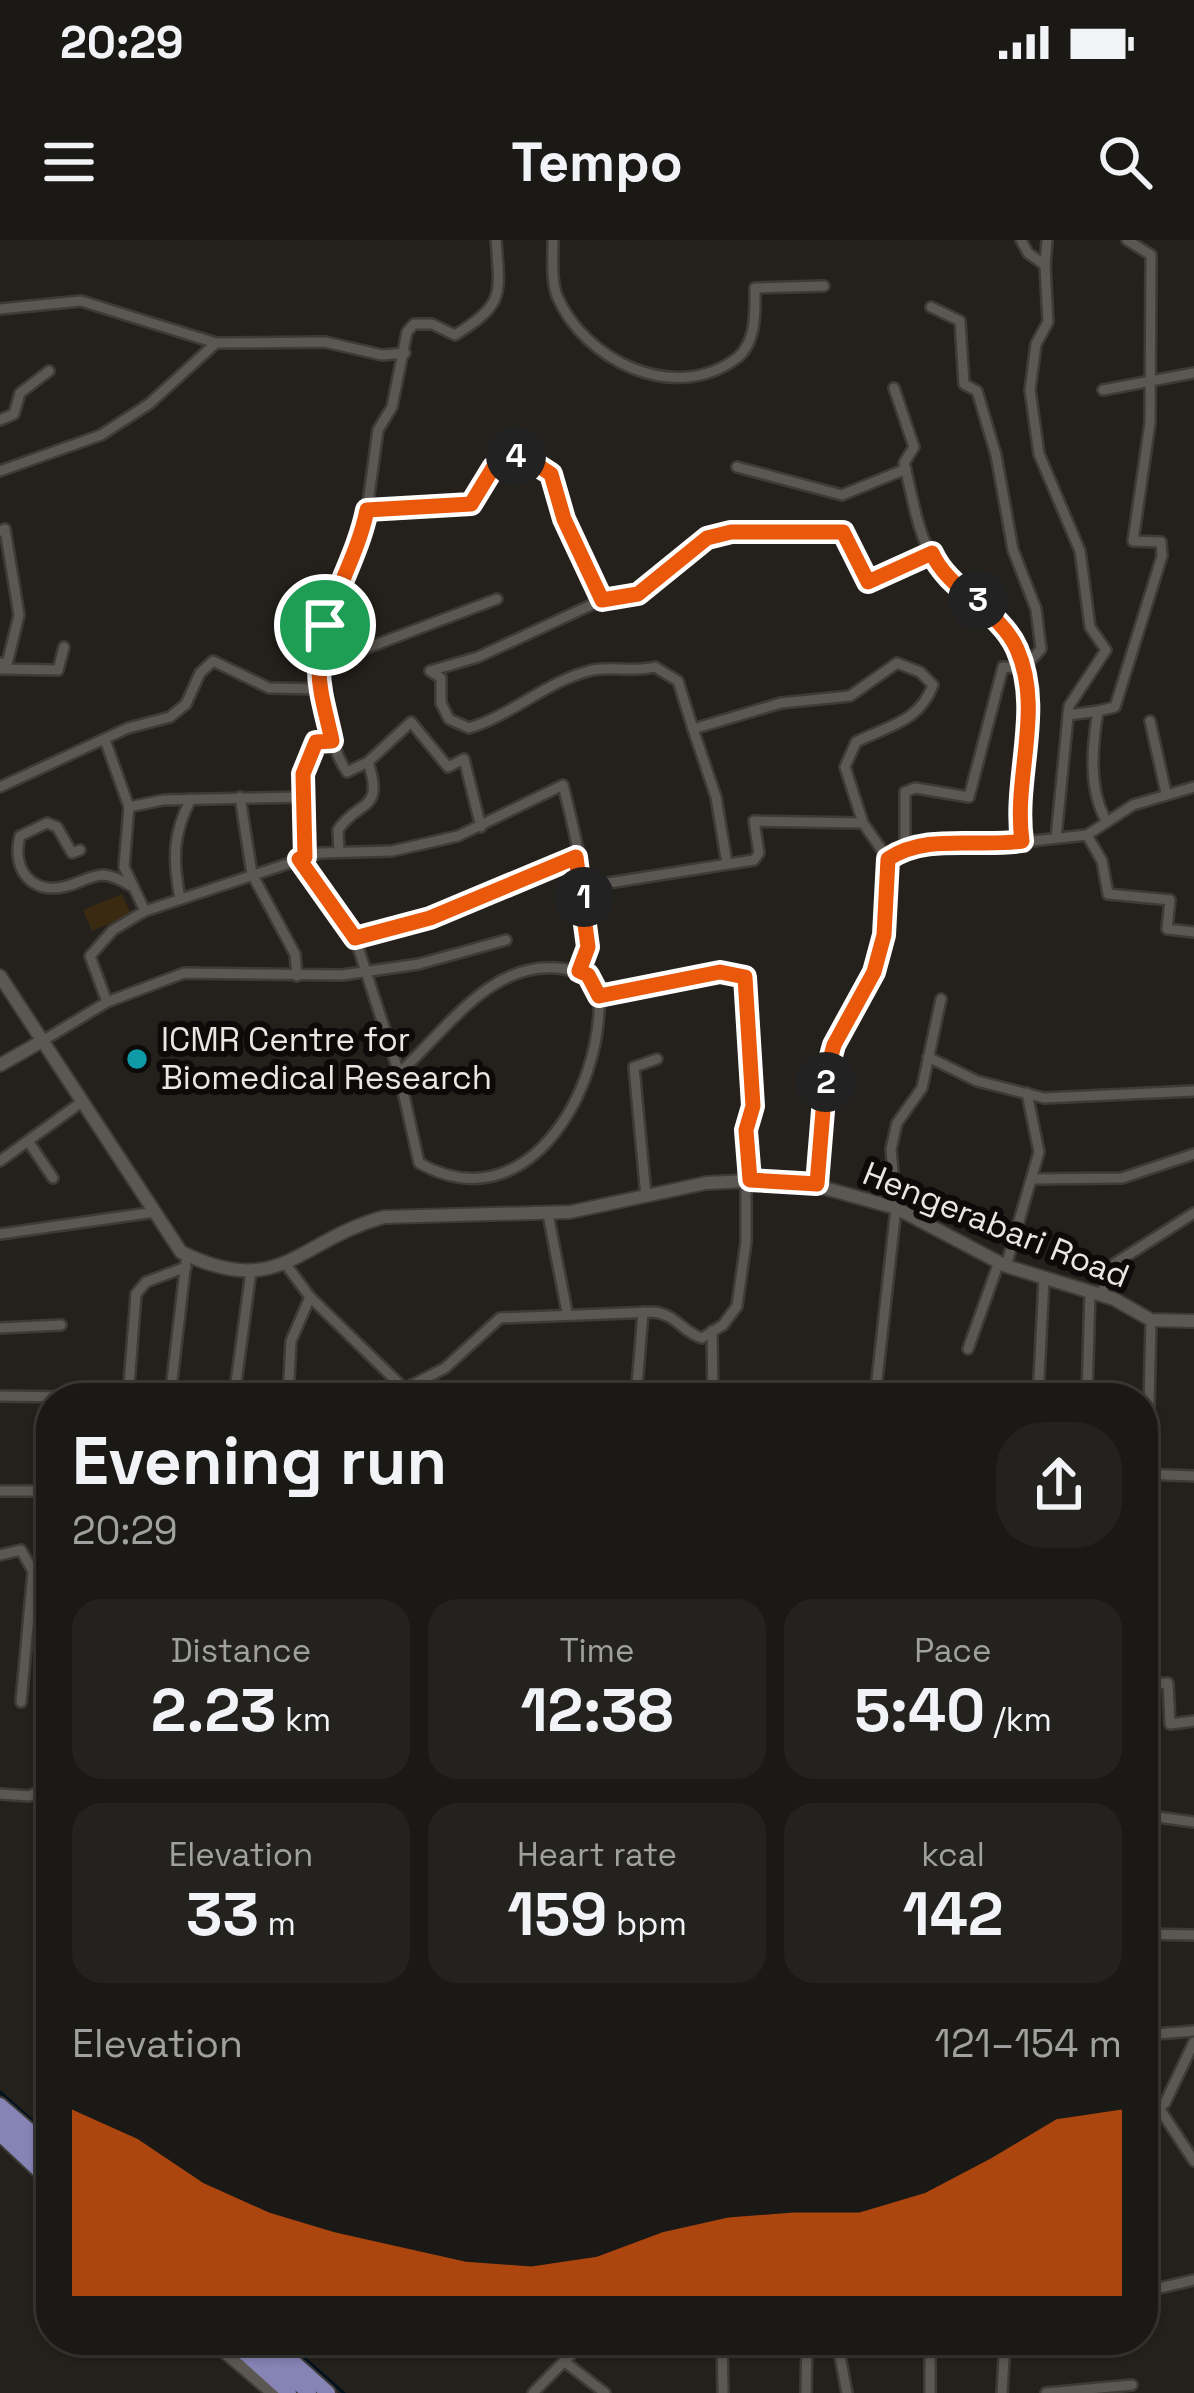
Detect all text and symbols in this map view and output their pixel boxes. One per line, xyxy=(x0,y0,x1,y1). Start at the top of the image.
text: 20:29 xyxy=(60,14,184,71)
text: Tempo xyxy=(511,128,683,197)
icon: menu xyxy=(36,129,102,195)
icon: search xyxy=(1092,129,1158,195)
pin: 4 xyxy=(486,426,546,486)
text: 4 xyxy=(506,435,527,477)
pin: 3 xyxy=(948,570,1008,630)
pin xyxy=(274,574,376,676)
text: 3 xyxy=(968,579,988,621)
icon: arrive xyxy=(292,592,358,658)
pin: 1 xyxy=(554,867,614,927)
text: 1 xyxy=(577,876,591,918)
place label: ICMR Centre for Biomedical Research xyxy=(161,1019,492,1099)
marker: ICMR Centre for Biomedical Research xyxy=(124,1046,150,1072)
pin: 2 xyxy=(796,1052,856,1112)
text: 2 xyxy=(816,1061,836,1103)
street label: Hengerabari Road xyxy=(857,1152,1135,1298)
text: Evening run xyxy=(72,1419,447,1503)
button: share xyxy=(996,1422,1122,1548)
text: 20:29 xyxy=(72,1506,178,1555)
text: Distance xyxy=(171,1630,311,1672)
text: Time xyxy=(559,1630,635,1672)
text: Pace xyxy=(914,1630,992,1672)
text: 2.23 xyxy=(151,1672,277,1749)
text: 12:38 xyxy=(520,1672,674,1749)
text: 5:40 xyxy=(854,1672,985,1749)
text: km xyxy=(277,1699,331,1741)
text: /km xyxy=(985,1699,1052,1741)
text: Elevation xyxy=(169,1834,313,1876)
text: Heart rate xyxy=(517,1834,677,1876)
text: kcal xyxy=(921,1834,985,1876)
text: 33 xyxy=(186,1876,259,1953)
text: 159 xyxy=(507,1876,607,1953)
text: 142 xyxy=(903,1876,1003,1953)
text: m xyxy=(259,1903,296,1945)
text: bpm xyxy=(607,1903,687,1945)
text: Elevation xyxy=(72,2019,243,2068)
text: 121–154 m xyxy=(935,2019,1122,2068)

